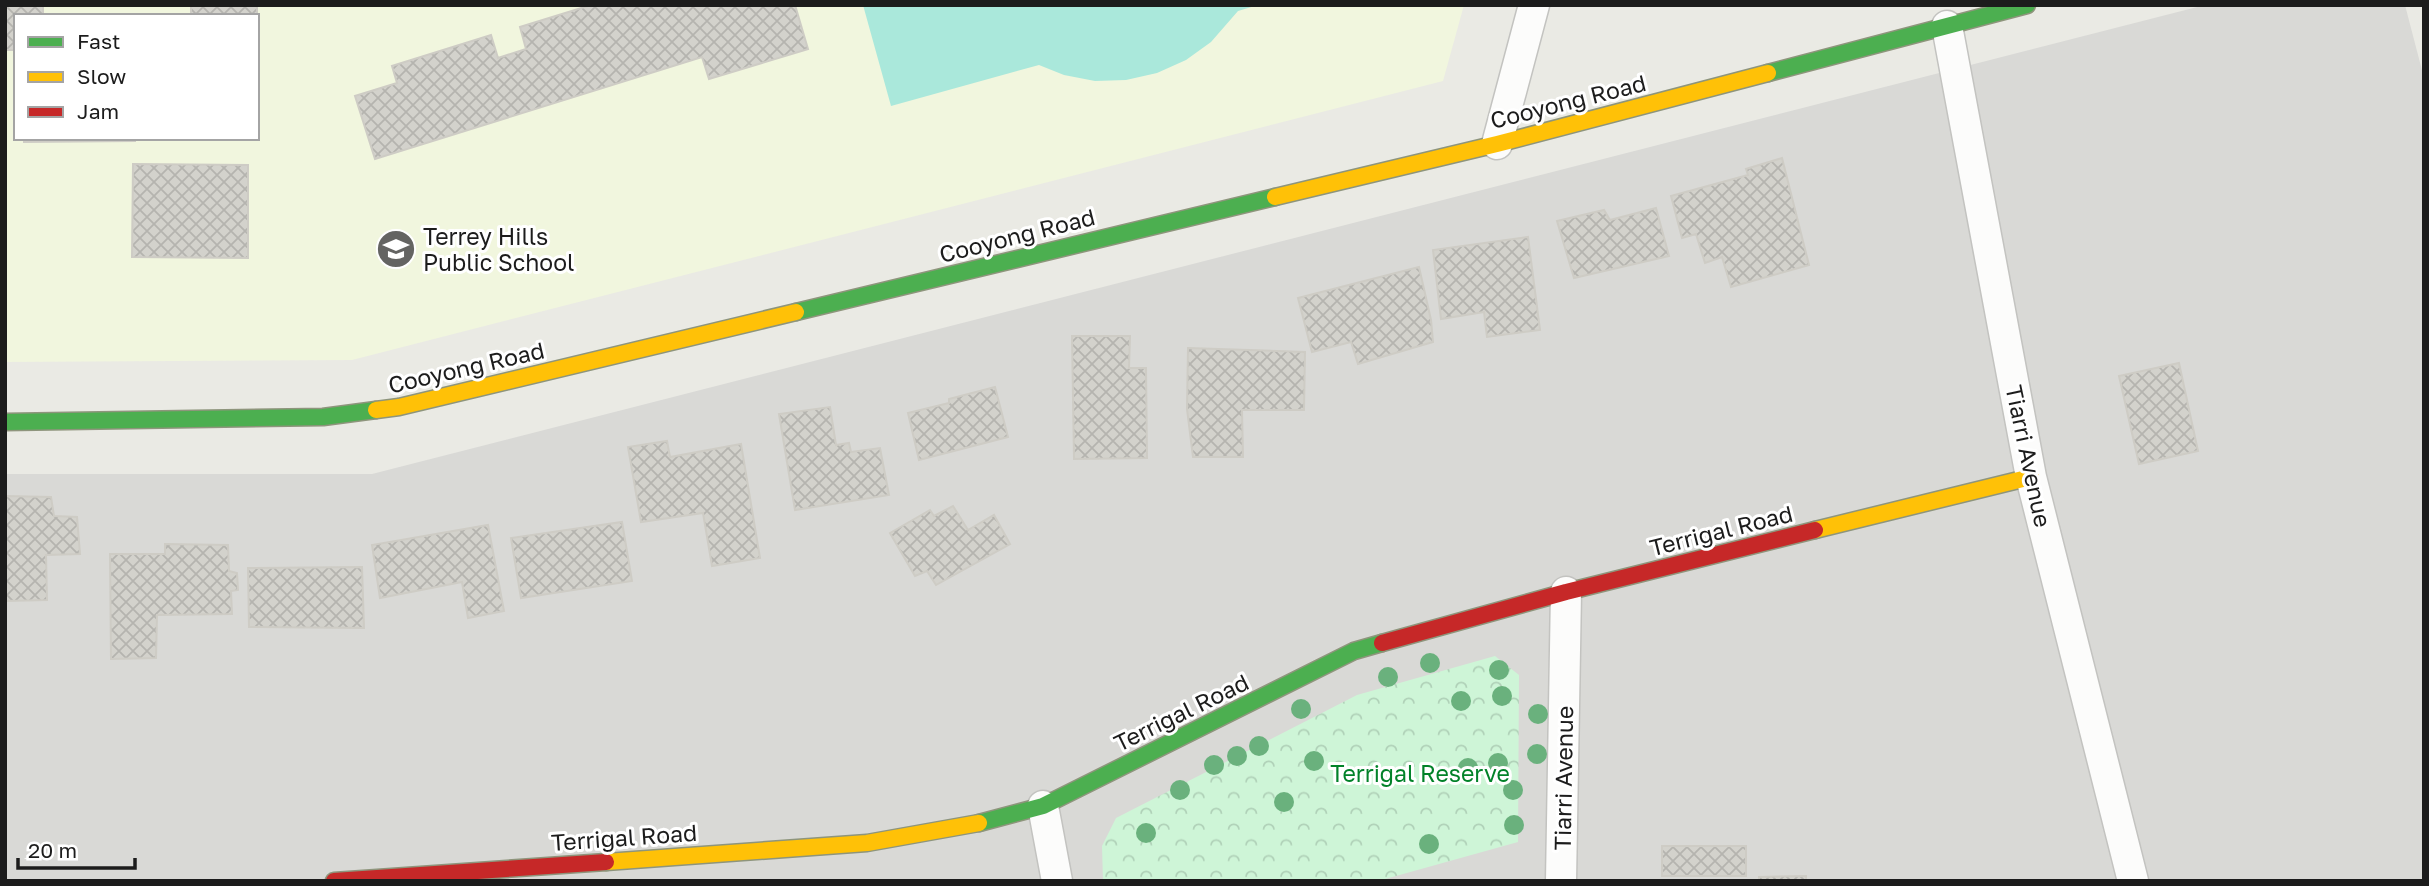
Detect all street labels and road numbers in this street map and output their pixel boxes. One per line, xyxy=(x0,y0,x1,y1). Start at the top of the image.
street label: Cooyong Road xyxy=(1487,68,1649,134)
street label: Cooyong Road xyxy=(936,202,1098,268)
street label: Cooyong Road xyxy=(385,335,547,399)
street label: Tiarri Avenue xyxy=(2000,382,2058,530)
street label: Terrigal Road xyxy=(1647,499,1795,561)
street label: Terrigal Road xyxy=(1109,667,1253,757)
street label: Tiarri Avenue xyxy=(1548,706,1578,850)
street label: Terrigal Road xyxy=(550,818,698,856)

